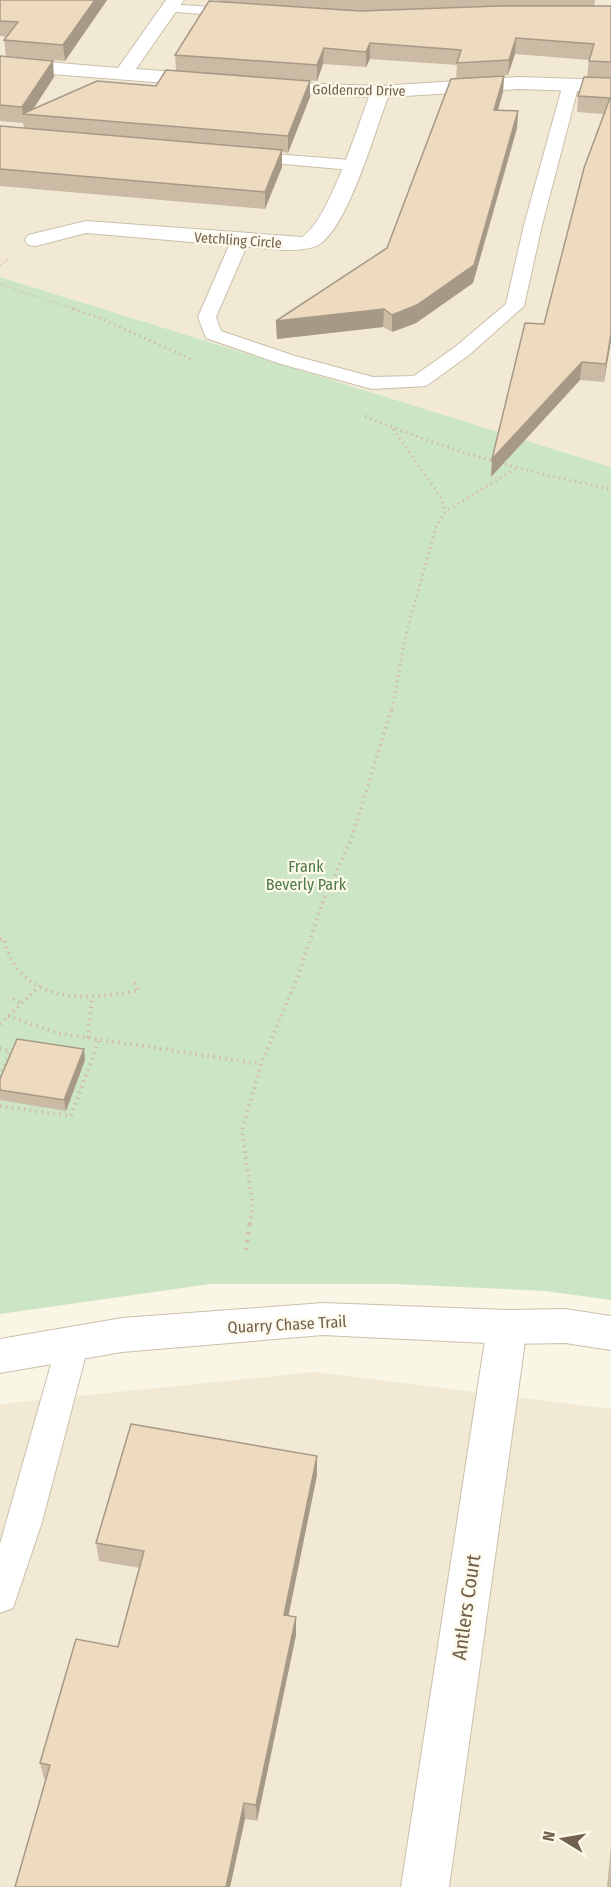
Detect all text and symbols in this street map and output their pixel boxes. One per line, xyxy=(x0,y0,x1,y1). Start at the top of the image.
street label: Goldenrod Drive xyxy=(312,81,406,100)
street label: Vetchling Circle xyxy=(194,229,282,252)
park label: Frank Beverly Park xyxy=(266,857,347,894)
street label: Quarry Chase Trail xyxy=(227,1312,347,1337)
street label: Antlers Court xyxy=(447,1552,485,1661)
north arrow xyxy=(533,1809,593,1869)
text: N xyxy=(539,1830,559,1843)

